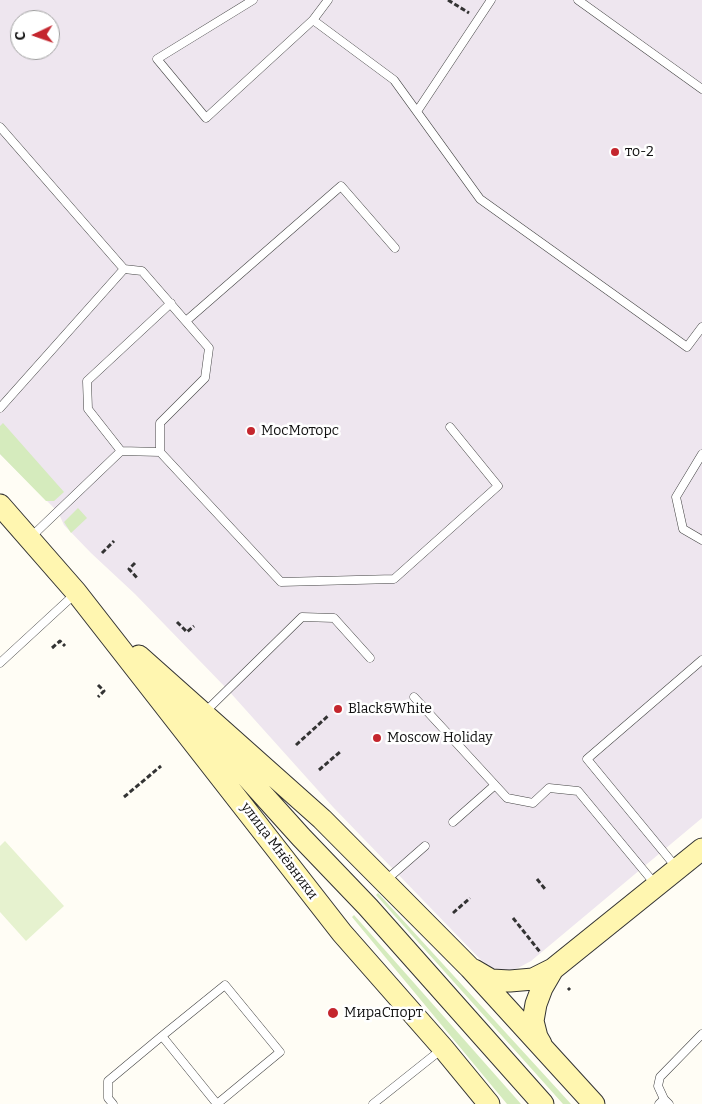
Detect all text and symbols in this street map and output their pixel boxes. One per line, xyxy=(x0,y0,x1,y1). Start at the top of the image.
north arrow xyxy=(10,10,60,60)
text: С xyxy=(12,31,29,41)
place label: то-2 xyxy=(625,144,654,160)
marker: то-2 xyxy=(609,146,621,158)
place label: МосМоторс xyxy=(261,423,339,439)
marker: МосМоторс xyxy=(245,425,257,437)
place label: Black&White xyxy=(348,701,432,717)
marker: Black&White xyxy=(332,703,344,715)
place label: Moscow Holiday xyxy=(387,730,493,746)
marker: Moscow Holiday xyxy=(371,732,383,744)
street label: улица Мнёвники xyxy=(237,799,321,903)
place label: МираСпорт xyxy=(344,1005,423,1021)
marker: МираСпорт xyxy=(326,1006,340,1020)

